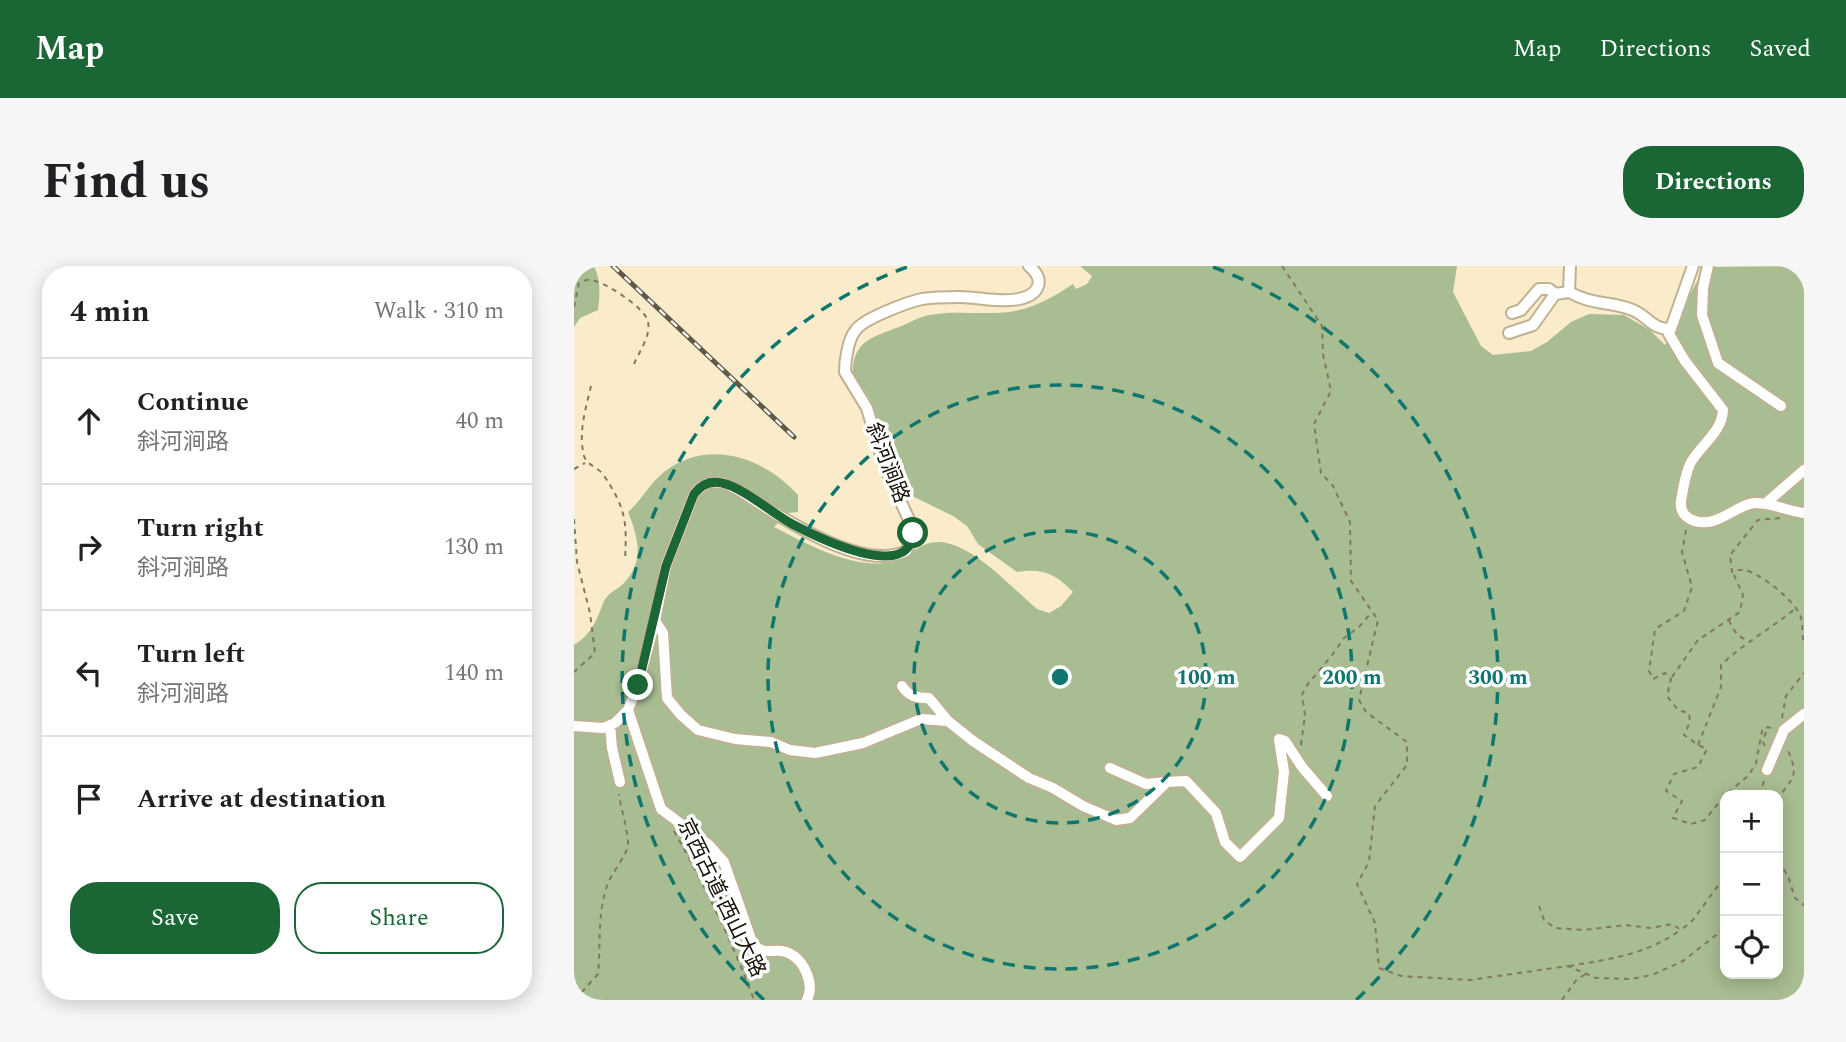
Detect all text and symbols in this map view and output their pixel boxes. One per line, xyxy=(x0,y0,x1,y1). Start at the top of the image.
text: Map xyxy=(35,24,104,74)
text: Map xyxy=(1513,31,1561,67)
text: Directions xyxy=(1599,31,1711,67)
text: Saved xyxy=(1749,31,1811,67)
text: Find us xyxy=(42,145,210,220)
button: Directions xyxy=(1623,146,1804,218)
text: 4 min xyxy=(70,289,150,335)
text: Walk · 310 m xyxy=(374,294,504,329)
text: Continue xyxy=(137,382,249,422)
icon: ahead xyxy=(70,402,108,440)
text: 40 m xyxy=(455,404,504,439)
street label: 斜河涧路 xyxy=(857,418,917,508)
text: 斜河涧路 xyxy=(137,425,229,460)
text: Turn right xyxy=(137,508,264,548)
route start xyxy=(897,517,928,548)
icon: right xyxy=(70,528,108,566)
text: 130 m xyxy=(444,530,504,565)
text: 斜河涧路 xyxy=(137,551,229,586)
text: Turn left xyxy=(137,634,245,674)
icon: left xyxy=(70,654,108,692)
text: 140 m xyxy=(444,656,504,691)
text: 100 m xyxy=(1176,662,1236,694)
text: 200 m xyxy=(1322,662,1382,694)
text: 300 m xyxy=(1468,662,1528,694)
centre of rings xyxy=(1048,665,1072,689)
route end xyxy=(622,669,653,700)
text: 斜河涧路 xyxy=(137,677,229,712)
text: Arrive at destination xyxy=(137,779,386,819)
icon: arrive xyxy=(70,780,108,818)
map controls xyxy=(1720,790,1783,979)
button: + xyxy=(1720,790,1783,853)
street label: 京西古道·西山大路 xyxy=(669,813,773,983)
button: − xyxy=(1720,853,1783,916)
button: Save xyxy=(70,882,280,954)
button: Share xyxy=(294,882,504,954)
button: locate xyxy=(1720,916,1783,979)

